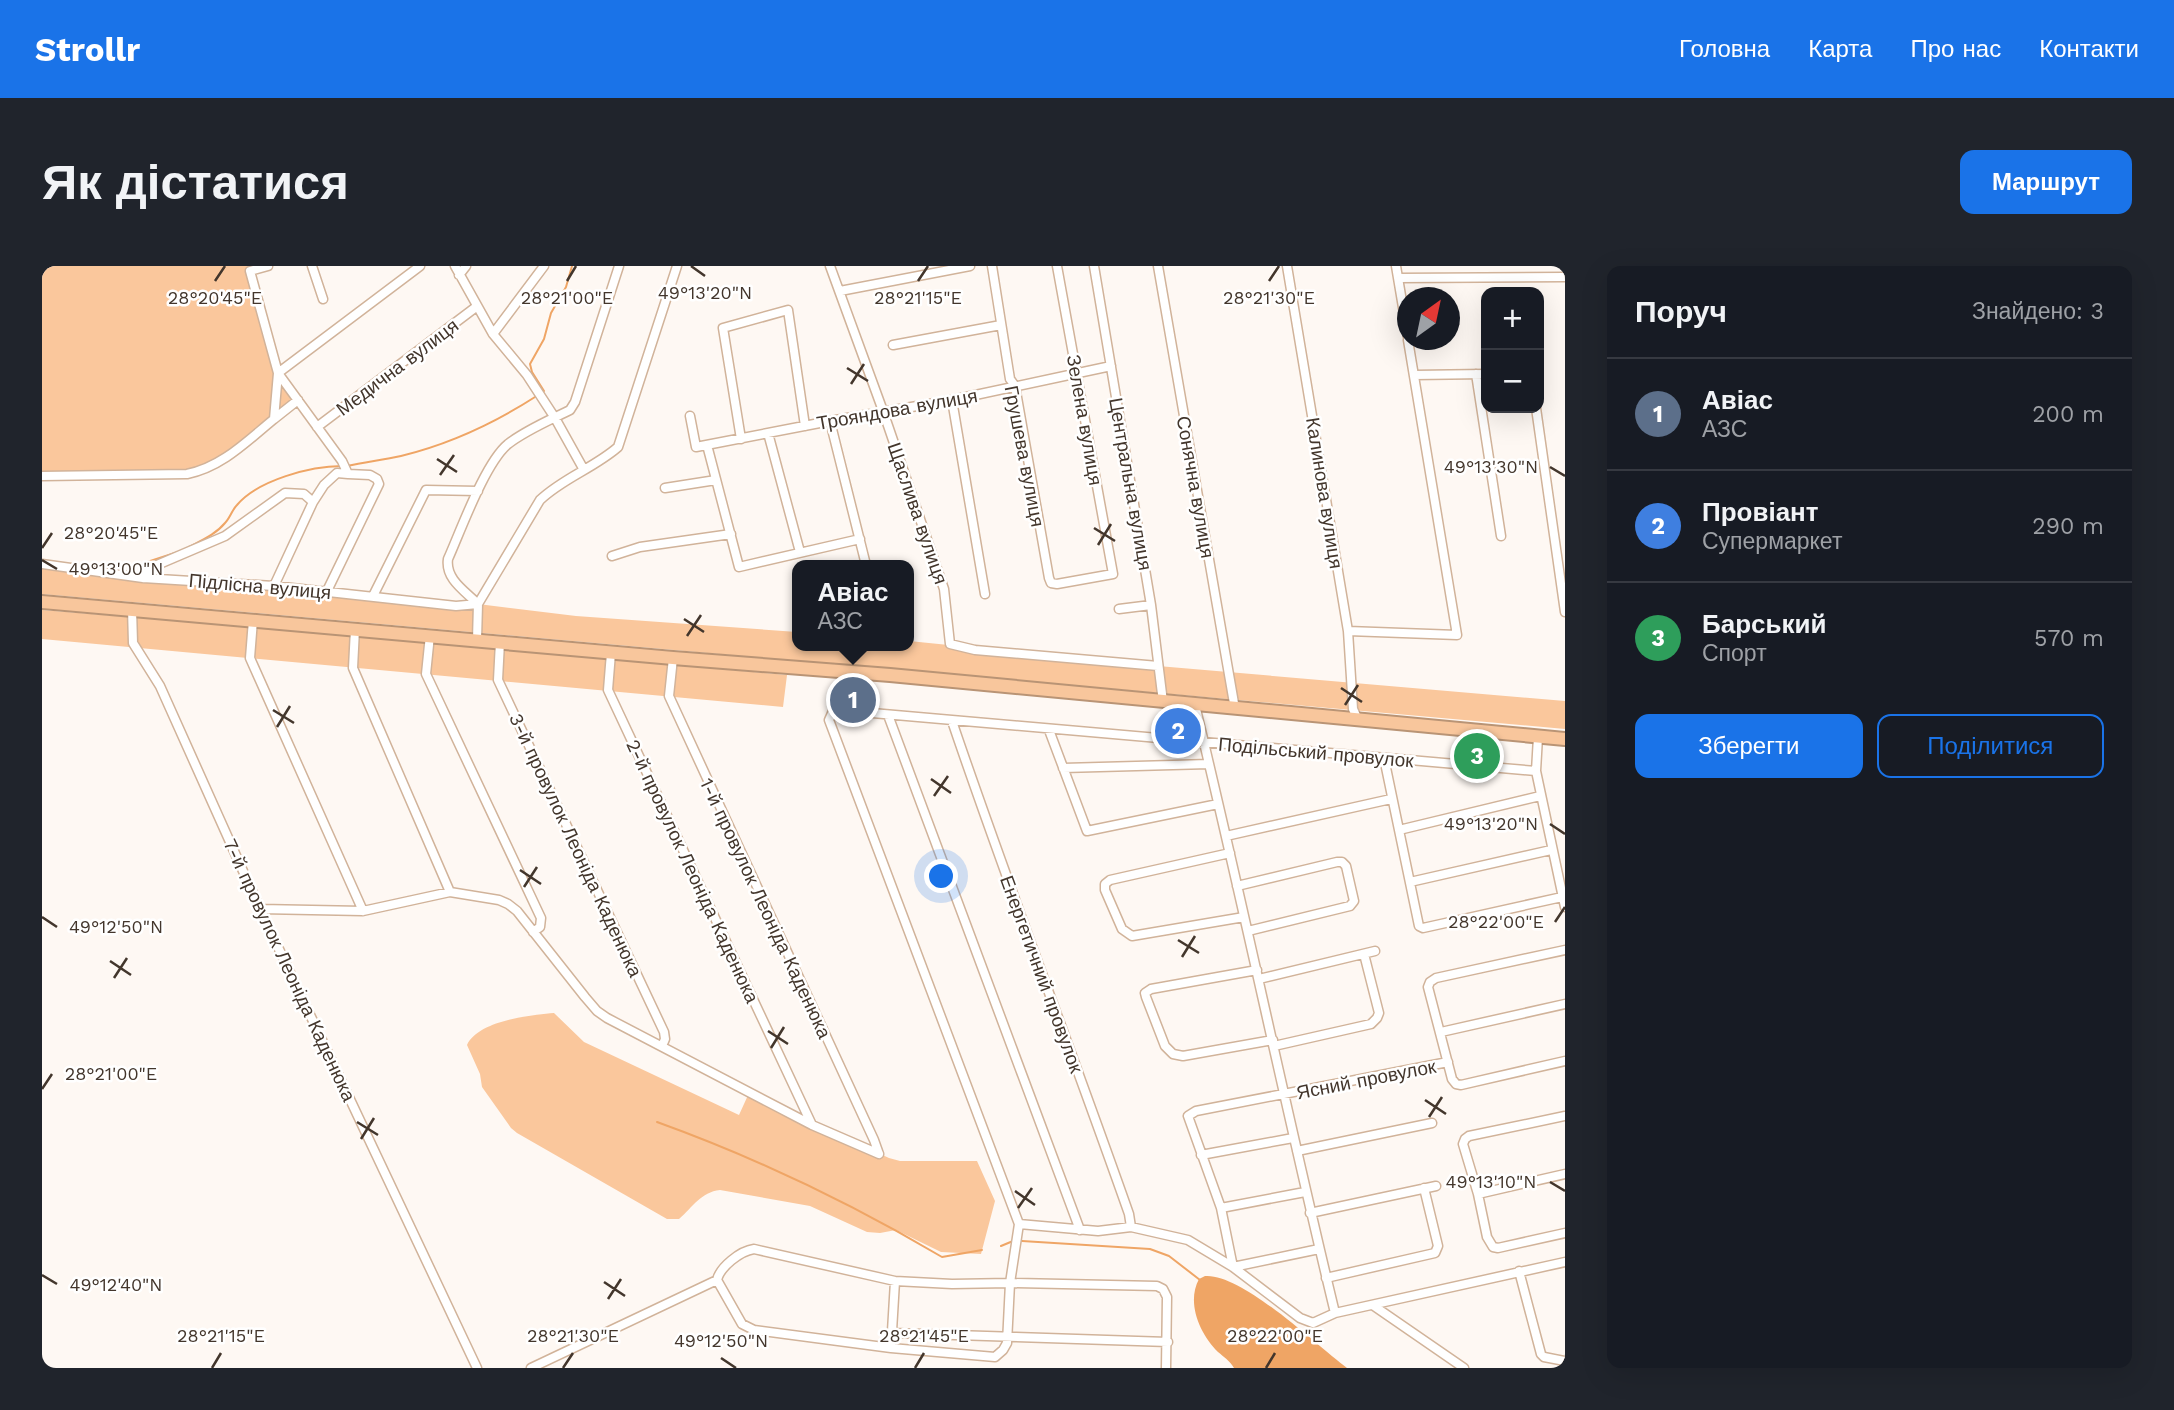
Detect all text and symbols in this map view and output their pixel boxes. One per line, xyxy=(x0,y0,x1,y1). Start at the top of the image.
text: Strollr xyxy=(35,30,140,69)
text: Головна xyxy=(1679,35,1770,63)
text: Карта xyxy=(1808,35,1872,63)
text: Про нас xyxy=(1910,35,2001,63)
text: Контакти xyxy=(2039,35,2139,63)
button: Маршрут xyxy=(1960,150,2132,214)
text: Як дістатися xyxy=(42,153,349,211)
text: 49°13'20"N xyxy=(658,282,752,303)
text: 28°20'45"E xyxy=(168,287,262,308)
text: 28°21'00"E xyxy=(521,287,613,308)
text: 28°21'15"E xyxy=(874,287,962,308)
text: 28°21'30"E xyxy=(1223,287,1315,308)
north arrow xyxy=(1397,287,1460,350)
map controls xyxy=(1481,287,1544,413)
button: + xyxy=(1481,287,1544,350)
text: Поруч xyxy=(1635,294,1727,329)
text: Знайдено: 3 xyxy=(1972,298,2104,325)
street label: Медична вулиця xyxy=(332,314,463,421)
button: − xyxy=(1481,350,1544,413)
street label: Зелена вулиця xyxy=(1062,353,1107,487)
street label: Грушева вулиця xyxy=(1000,383,1049,529)
street label: Трояндова вулиця xyxy=(815,384,979,435)
text: Авіас xyxy=(1702,385,1773,415)
street label: Центральна вулиця xyxy=(1104,396,1157,572)
text: 1 xyxy=(1653,401,1663,428)
text: 200 m xyxy=(2032,401,2104,428)
street label: Сонячна вулиця xyxy=(1172,414,1219,560)
street label: Калинова вулиця xyxy=(1301,416,1348,570)
text: АЗС xyxy=(1702,416,1747,443)
street label: Щаслива вулиця xyxy=(883,439,953,587)
text: 49°13'30"N xyxy=(1444,456,1538,477)
text: Провіант xyxy=(1702,497,1819,527)
text: 2 xyxy=(1651,513,1665,540)
text: 290 m xyxy=(2032,513,2104,540)
text: 28°20'45"E xyxy=(64,522,158,543)
text: Супермаркет xyxy=(1702,528,1842,555)
text: 49°13'00"N xyxy=(69,558,163,579)
popup xyxy=(792,560,914,651)
street label: Підлісна вулиця xyxy=(188,569,332,604)
text: Авіас xyxy=(818,577,888,607)
text: АЗС xyxy=(818,608,863,635)
text: Барський xyxy=(1702,609,1826,639)
text: 3 xyxy=(1651,625,1665,652)
text: 570 m xyxy=(2034,625,2104,652)
text: Спорт xyxy=(1702,640,1767,667)
pin: 1 xyxy=(830,674,876,726)
pin: 2 xyxy=(1155,705,1201,757)
street label: 3-й провулок Леоніда Каденюка xyxy=(504,710,647,981)
button: Зберегти xyxy=(1635,714,1863,778)
button: Поділитися xyxy=(1877,714,2104,778)
pin: 3 xyxy=(1454,730,1500,782)
street label: Подільський провулок xyxy=(1217,733,1415,773)
street label: 2-й провулок Леоніда Каденюка xyxy=(621,736,764,1007)
street label: 1-й провулок Леоніда Каденюка xyxy=(695,774,836,1043)
text: 49°13'20"N xyxy=(1444,813,1538,834)
street label: 7-й провулок Леоніда Каденюка xyxy=(218,835,361,1106)
your location xyxy=(924,859,958,893)
street label: Енергетичний провулок xyxy=(995,872,1088,1077)
text: 28°22'00"E xyxy=(1448,911,1544,932)
text: 49°12'50"N xyxy=(69,916,163,937)
street label: Ясний провулок xyxy=(1294,1055,1439,1104)
text: 28°21'00"E xyxy=(65,1063,157,1084)
text: 49°13'10"N xyxy=(1446,1171,1536,1192)
text: 49°12'40"N xyxy=(69,1274,163,1295)
text: 28°21'15"E xyxy=(177,1325,265,1346)
text: 28°21'30"E xyxy=(527,1325,619,1346)
text: 28°21'45"E xyxy=(879,1325,969,1346)
text: 28°22'00"E xyxy=(1227,1325,1323,1346)
text: 49°12'50"N xyxy=(674,1330,768,1351)

